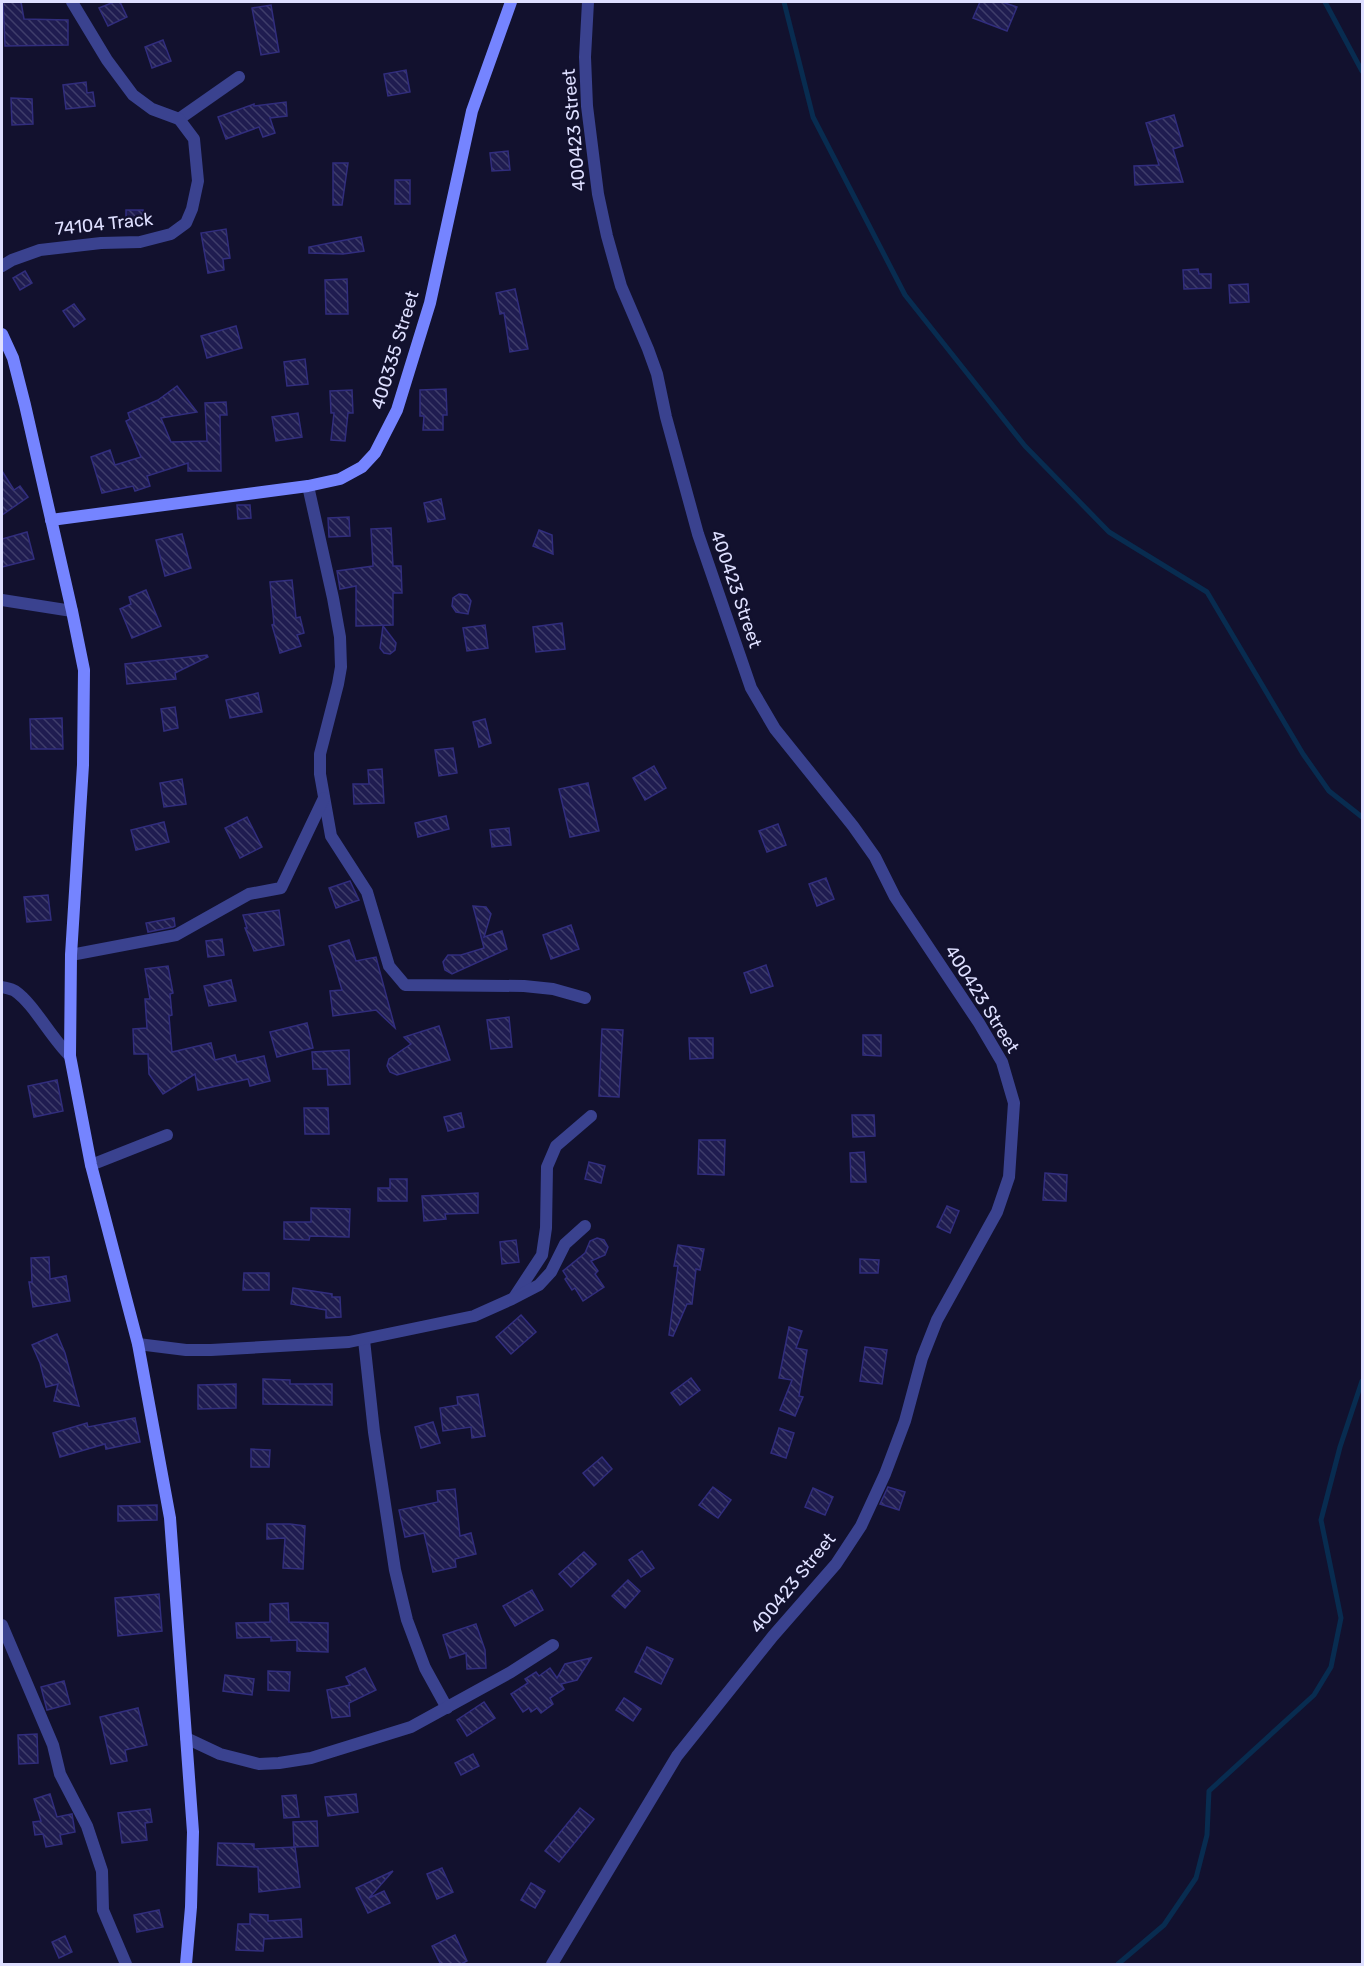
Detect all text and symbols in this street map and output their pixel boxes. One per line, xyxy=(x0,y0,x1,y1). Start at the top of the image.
street label: 400423 Street xyxy=(558,68,590,192)
street label: 74104 Track xyxy=(54,208,155,240)
street label: 400335 Street xyxy=(367,288,423,412)
street label: 400423 Street xyxy=(706,527,766,651)
street label: 400423 Street xyxy=(940,941,1024,1057)
street label: 400423 Street xyxy=(746,1528,840,1638)

